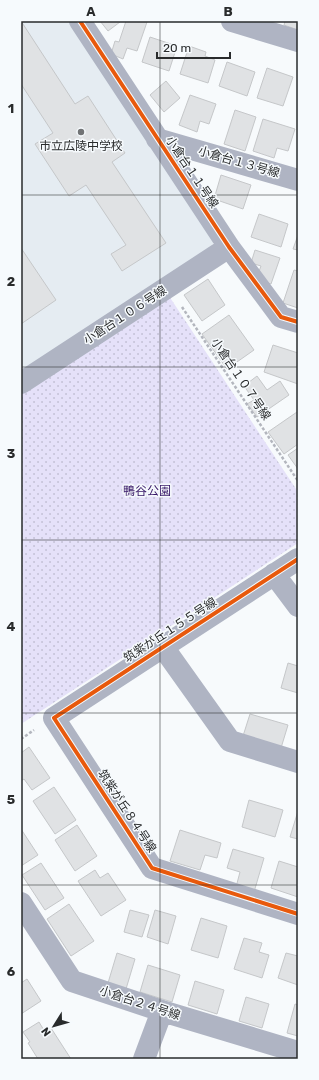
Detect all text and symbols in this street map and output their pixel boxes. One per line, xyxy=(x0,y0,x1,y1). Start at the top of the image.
text: A xyxy=(86,4,96,19)
text: B xyxy=(223,4,233,19)
scale bar xyxy=(157,34,230,60)
text: 20 m xyxy=(163,41,191,55)
text: 1 xyxy=(8,101,14,116)
marker: 市立広陵中学校 xyxy=(76,127,86,137)
street label: 小倉台１１号線 xyxy=(163,133,221,211)
place label: 市立広陵中学校 xyxy=(39,139,123,153)
street label: 小倉台１３号線 xyxy=(197,144,281,180)
text: 2 xyxy=(7,274,15,289)
street label: 小倉台１０６号線 xyxy=(81,283,169,347)
street label: 小倉台１０７号線 xyxy=(208,335,274,423)
text: 3 xyxy=(7,446,16,461)
park label: 鴨谷公園 xyxy=(123,484,171,498)
street label: 筑紫が丘１５５号線 xyxy=(121,595,219,665)
text: 4 xyxy=(7,619,16,634)
street label: 筑紫が丘８４号線 xyxy=(95,767,159,855)
text: 5 xyxy=(7,792,15,807)
text: 6 xyxy=(7,964,16,979)
street label: 小倉台２４号線 xyxy=(98,983,182,1023)
north arrow xyxy=(34,1006,74,1046)
text: N xyxy=(39,1025,54,1039)

